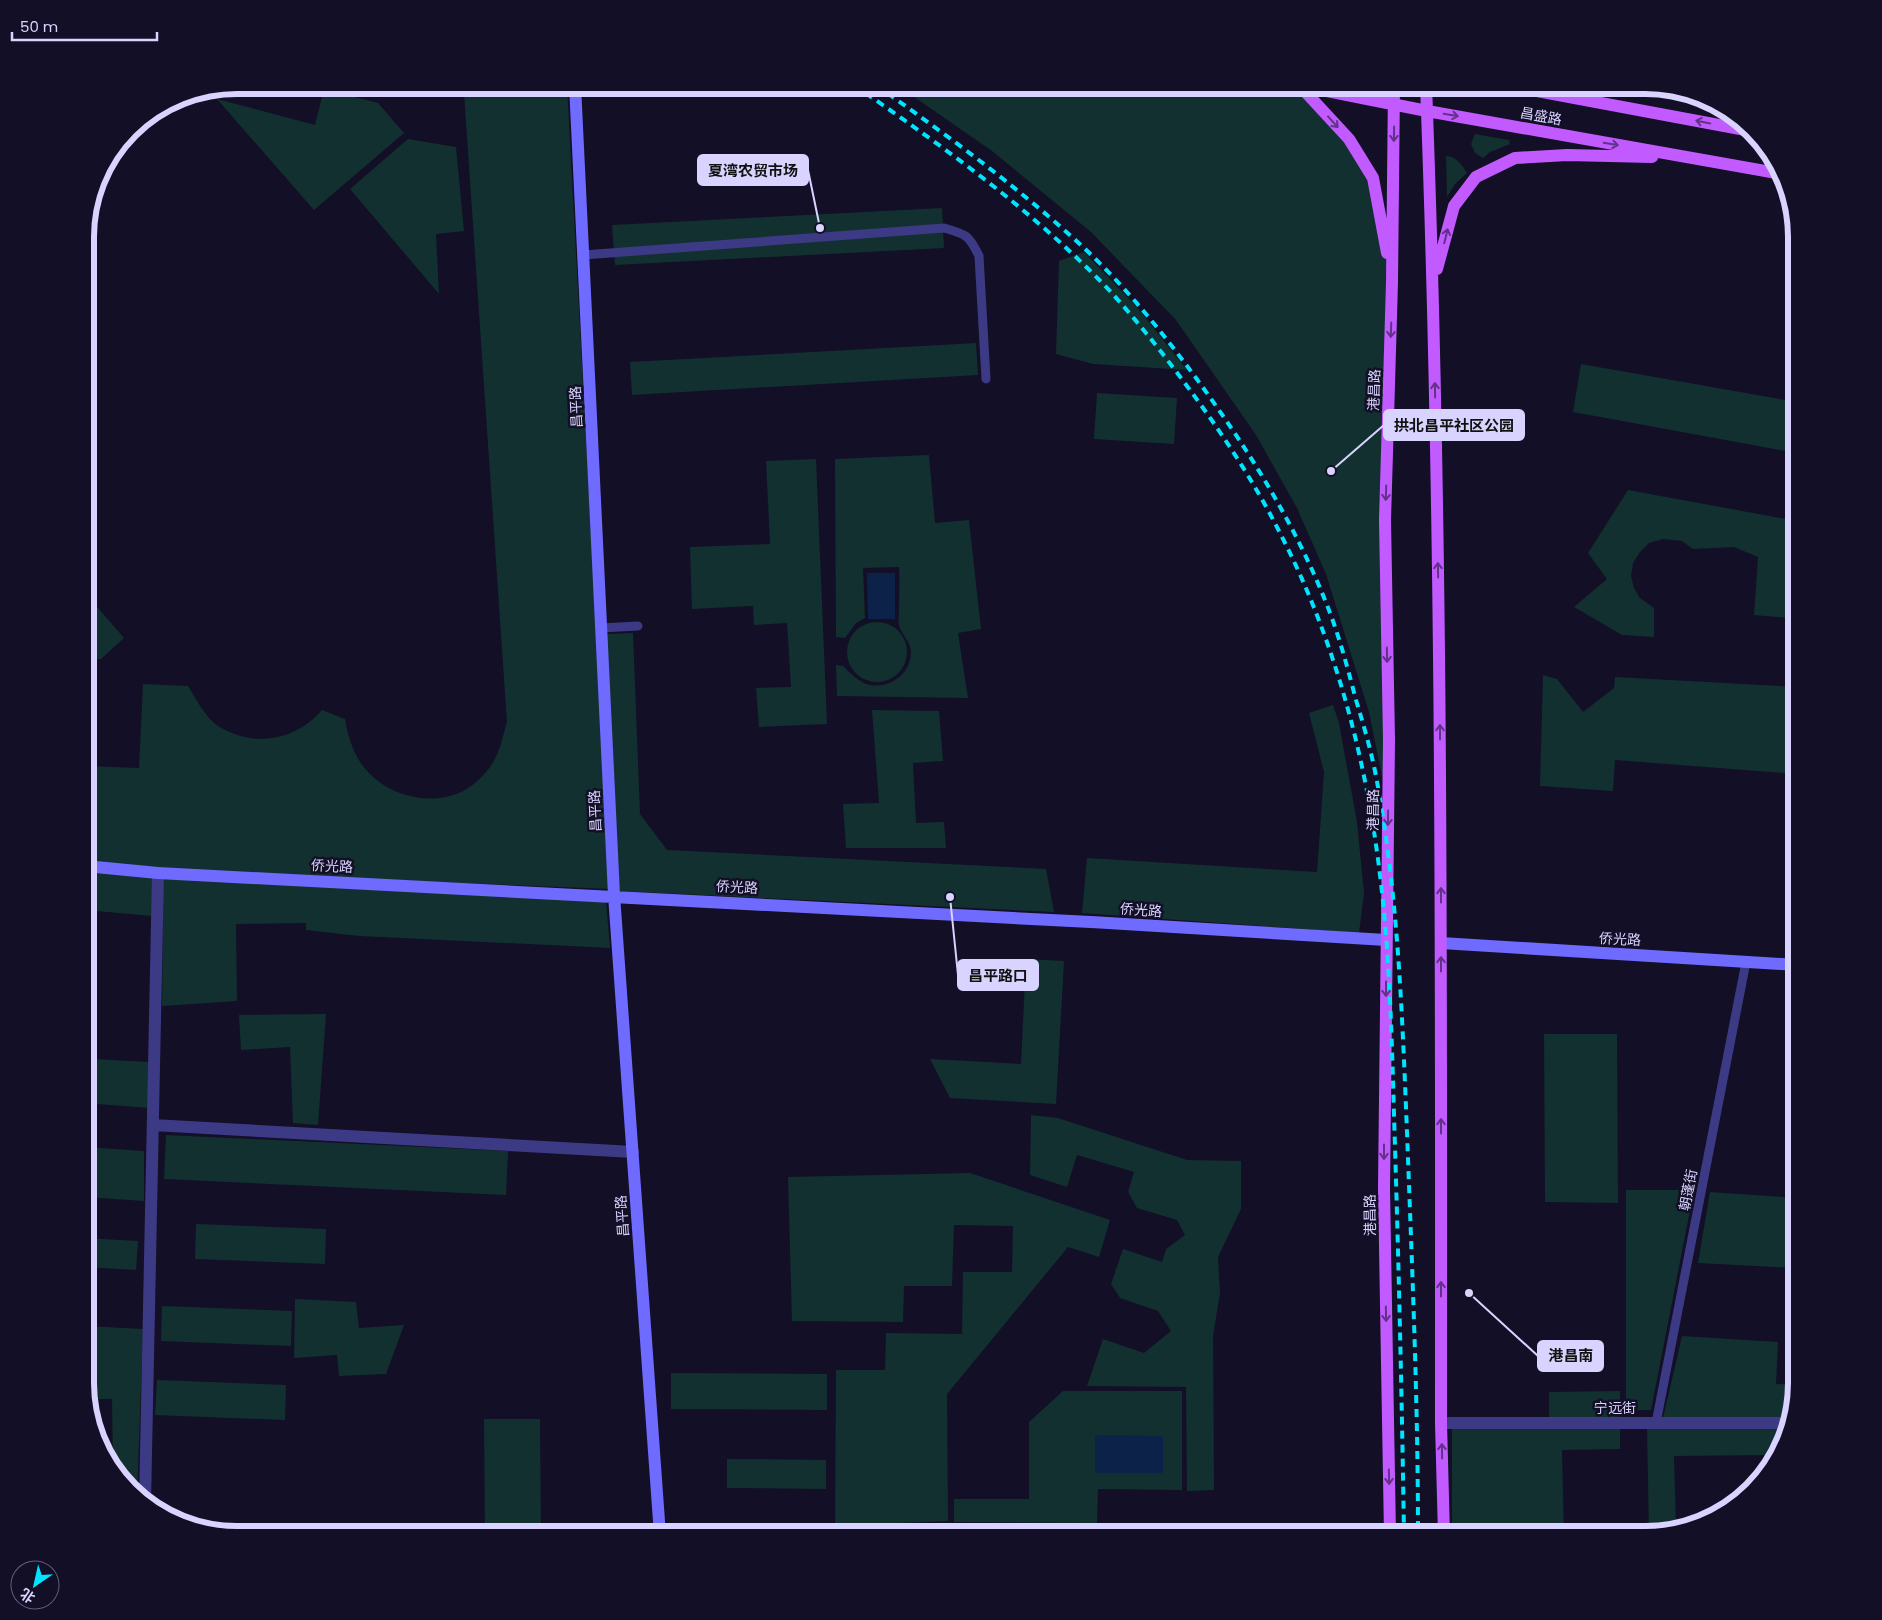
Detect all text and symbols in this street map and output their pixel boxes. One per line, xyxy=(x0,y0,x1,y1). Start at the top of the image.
scale bar xyxy=(12,10,158,42)
text: 50 m xyxy=(20,16,58,37)
street label: 昌盛路 xyxy=(1519,103,1563,129)
one-way arrow xyxy=(1442,111,1458,121)
one-way arrow xyxy=(1327,115,1339,128)
one-way arrow xyxy=(1696,117,1712,126)
one-way arrow xyxy=(1389,125,1399,141)
one-way arrow xyxy=(1602,139,1618,149)
callout: 夏湾农贸市场 xyxy=(698,155,808,185)
text: 夏湾农贸市场 xyxy=(708,160,798,181)
one-way arrow xyxy=(1441,229,1451,245)
one-way arrow xyxy=(1386,322,1396,338)
street label: 港昌路 xyxy=(1363,369,1385,411)
one-way arrow xyxy=(1430,382,1440,398)
street label: 昌平路 xyxy=(565,386,587,428)
callout: 拱北昌平社区公园 xyxy=(1384,410,1524,440)
text: 拱北昌平社区公园 xyxy=(1394,415,1514,436)
one-way arrow xyxy=(1381,484,1391,501)
one-way arrow xyxy=(1433,562,1443,578)
one-way arrow xyxy=(1383,647,1392,663)
one-way arrow xyxy=(1435,724,1445,740)
street label: 港昌路 xyxy=(1363,789,1383,831)
street label: 昌平路 xyxy=(584,790,606,832)
one-way arrow xyxy=(1383,810,1393,826)
street label: 侨光路 xyxy=(311,855,353,877)
street label: 侨光路 xyxy=(716,876,758,898)
one-way arrow xyxy=(1436,887,1446,903)
street label: 侨光路 xyxy=(1119,899,1163,921)
street label: 侨光路 xyxy=(1599,928,1641,950)
one-way arrow xyxy=(1436,956,1446,972)
callout: 昌平路口 xyxy=(958,960,1038,990)
text: 昌平路口 xyxy=(968,965,1028,986)
one-way arrow xyxy=(1381,980,1391,997)
one-way arrow xyxy=(1436,1119,1446,1135)
one-way arrow xyxy=(1379,1143,1389,1159)
street label: 朝蓬街 xyxy=(1674,1167,1702,1213)
street label: 昌平路 xyxy=(611,1194,633,1238)
street label: 港昌路 xyxy=(1360,1194,1380,1236)
one-way arrow xyxy=(1436,1281,1446,1298)
one-way arrow xyxy=(1381,1306,1391,1322)
callout: 港昌南 xyxy=(1538,1341,1603,1371)
text: 港昌南 xyxy=(1548,1345,1594,1366)
street label: 宁远街 xyxy=(1594,1398,1636,1418)
one-way arrow xyxy=(1437,1444,1447,1460)
one-way arrow xyxy=(1384,1468,1394,1484)
north arrow xyxy=(10,1560,60,1610)
text: 北 xyxy=(16,1584,39,1608)

